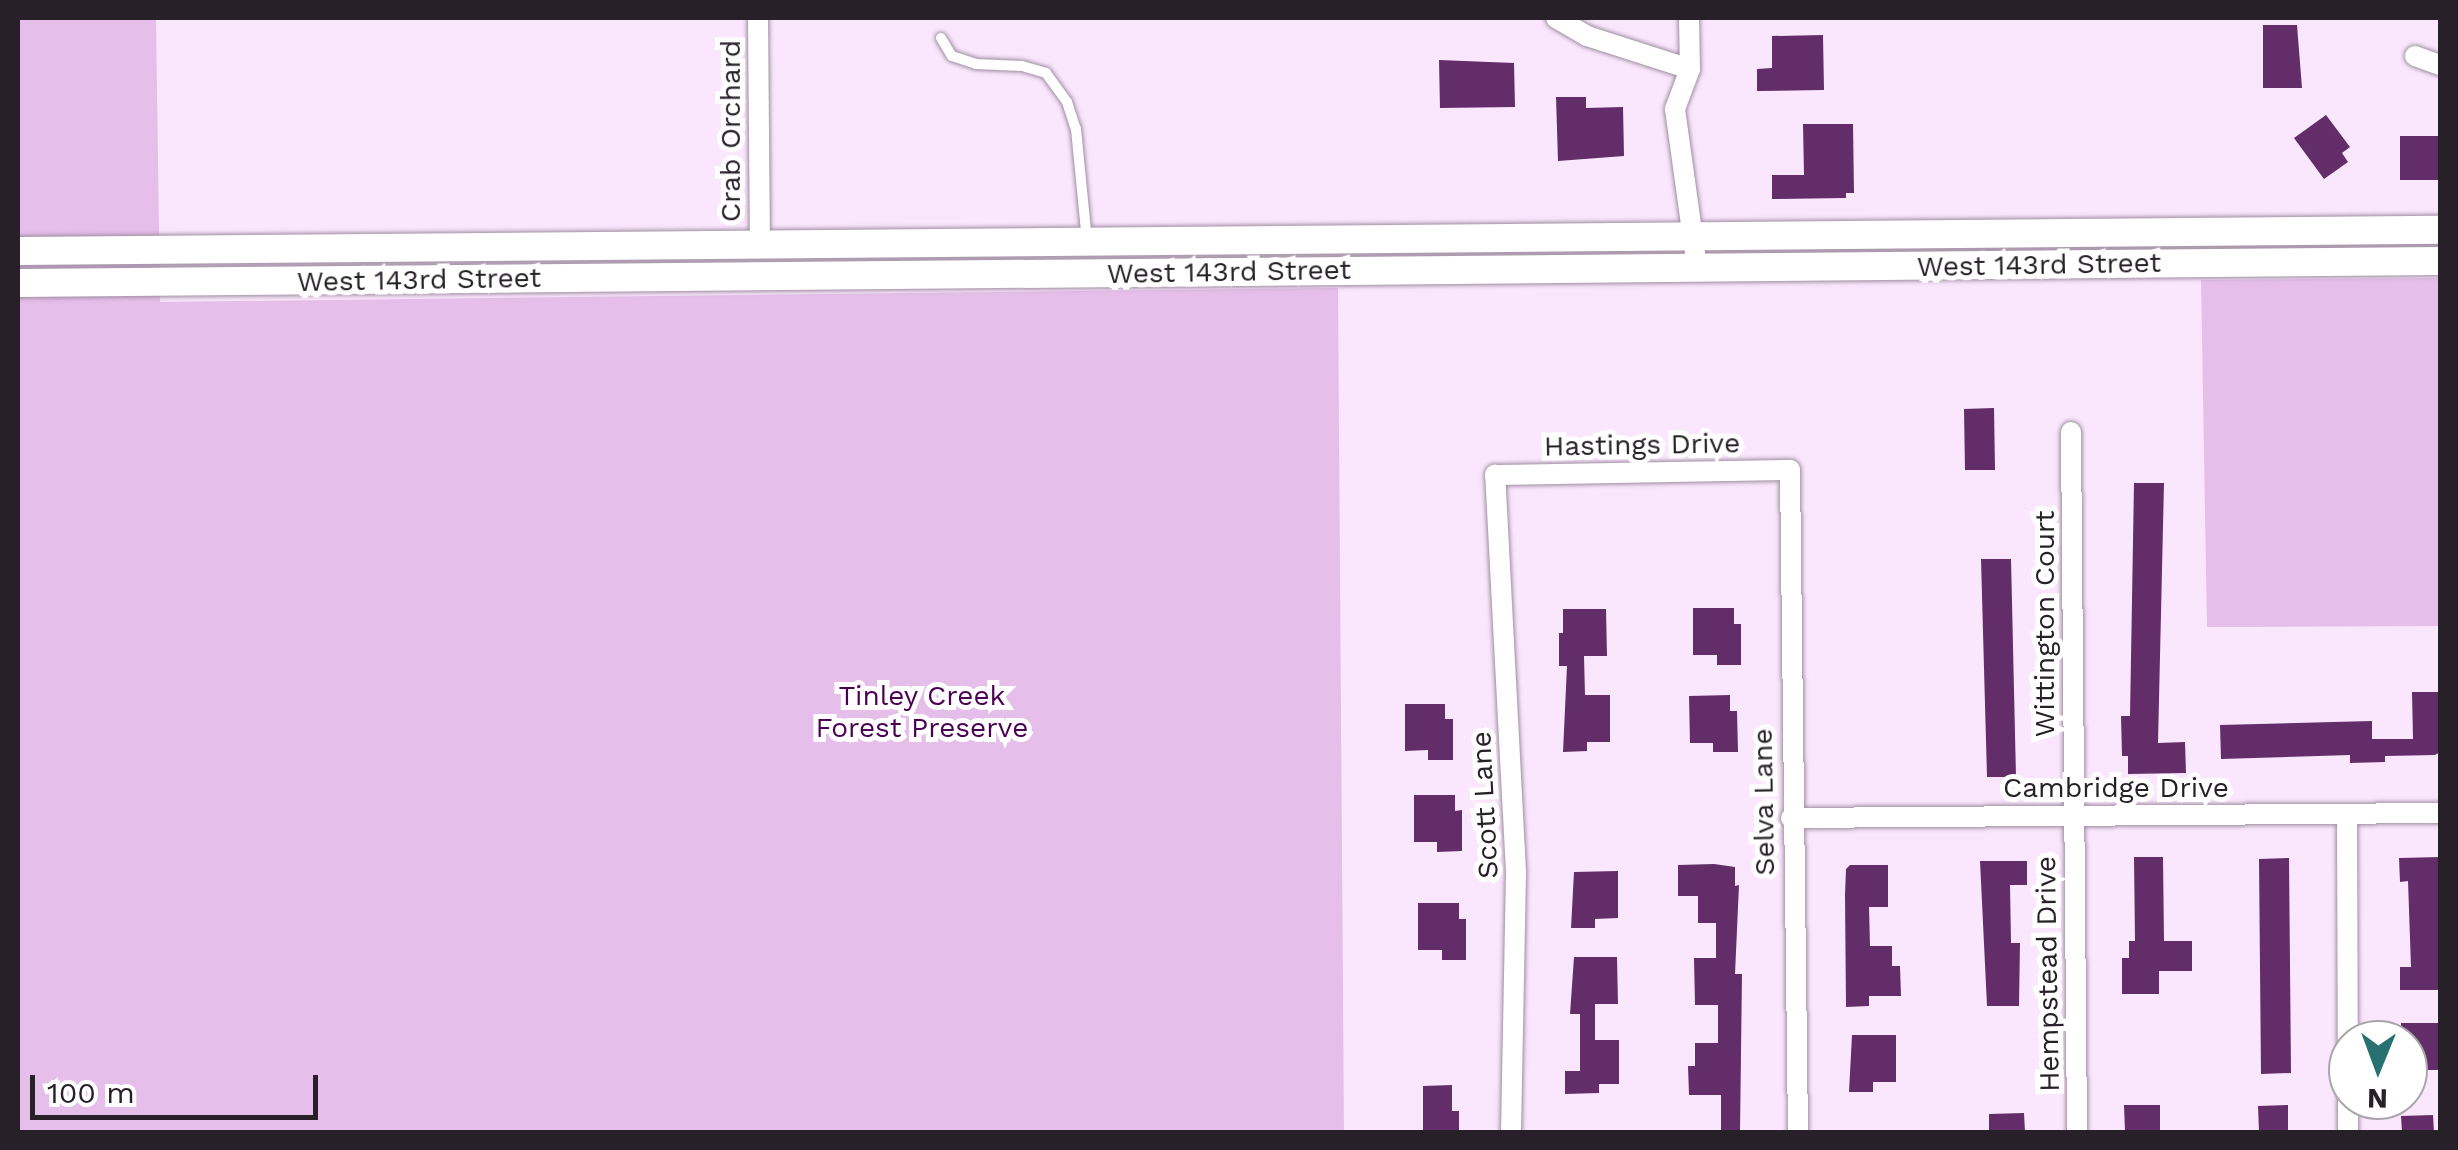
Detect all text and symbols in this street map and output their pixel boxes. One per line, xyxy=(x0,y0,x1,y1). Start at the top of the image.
street label: Crab Orchard xyxy=(714,40,748,222)
street label: West 143rd Street xyxy=(1916,246,2162,284)
street label: West 143rd Street xyxy=(1106,253,1352,291)
street label: West 143rd Street xyxy=(296,261,542,299)
street label: Hastings Drive xyxy=(1544,426,1740,464)
street label: Wittington Court xyxy=(2028,511,2062,737)
park label: Tinley Creek Forest Preserve xyxy=(816,679,1028,745)
street label: Selva Lane xyxy=(1746,728,1782,876)
street label: Scott Lane xyxy=(1464,730,1506,880)
street label: Cambridge Drive xyxy=(2003,771,2229,805)
street label: Hempstead Drive xyxy=(2029,856,2067,1092)
north arrow xyxy=(2328,1020,2428,1120)
scale bar xyxy=(35,1055,322,1117)
text: 100 m xyxy=(47,1075,135,1110)
text: N xyxy=(2367,1082,2388,1115)

